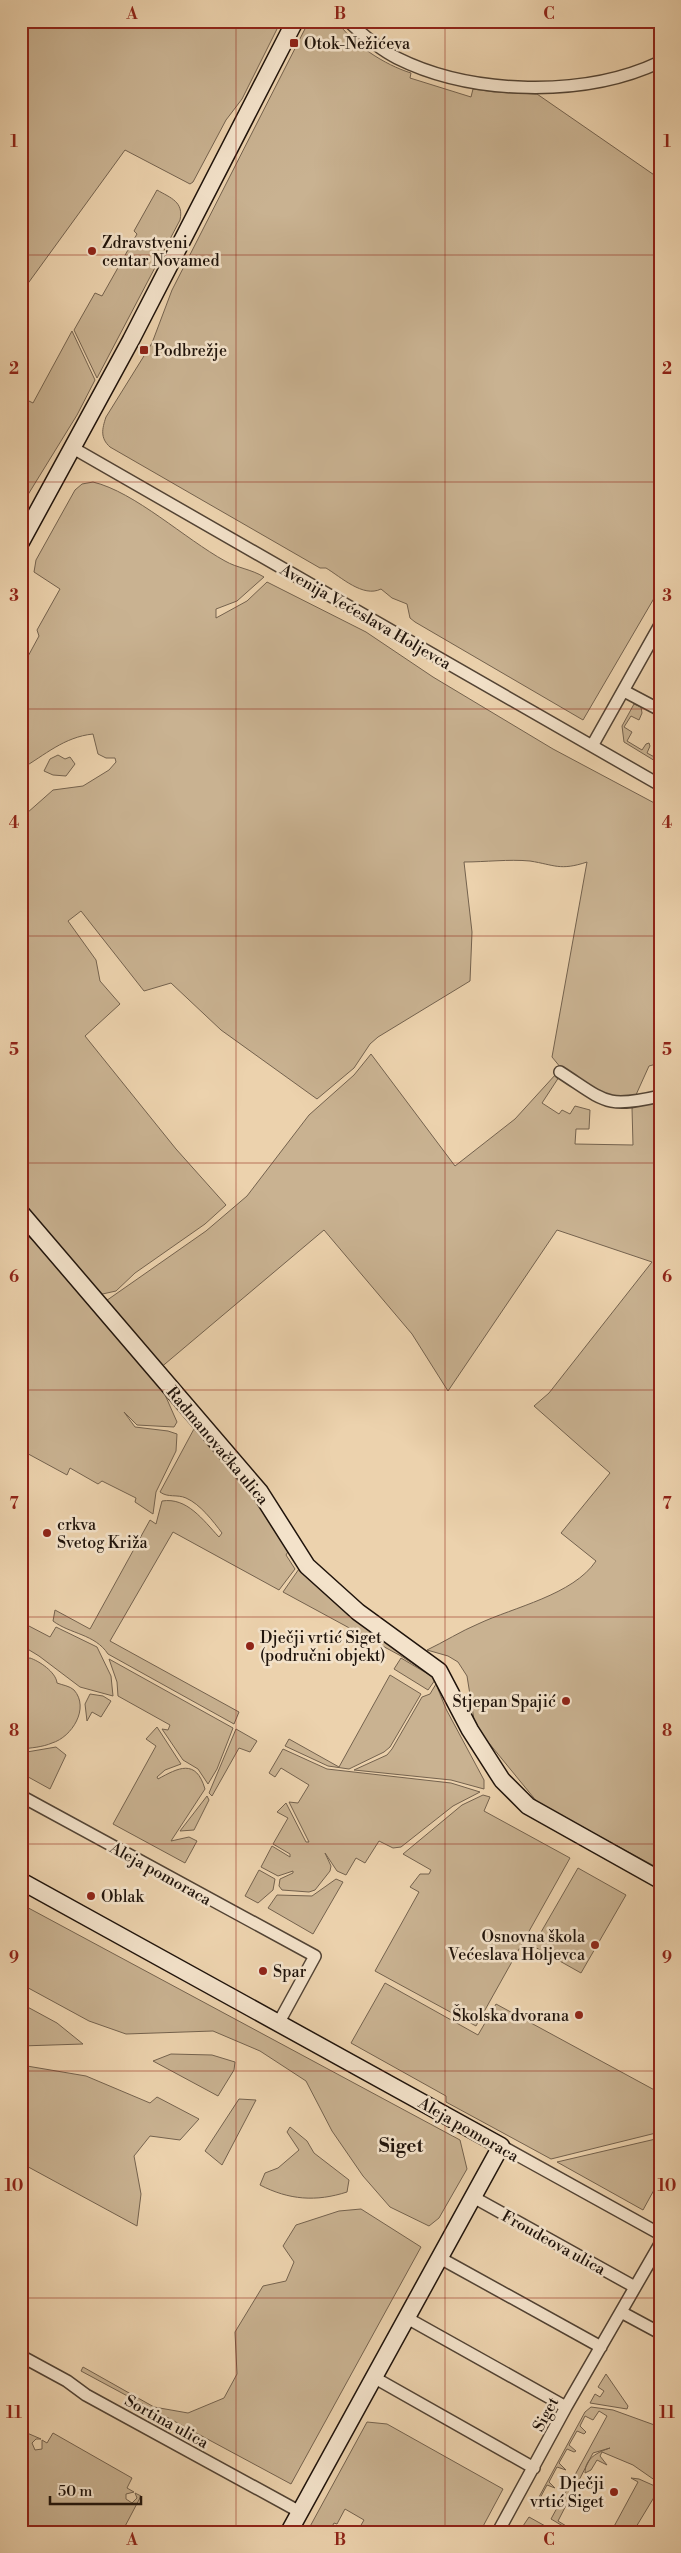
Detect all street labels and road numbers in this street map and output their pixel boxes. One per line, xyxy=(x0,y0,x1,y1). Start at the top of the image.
street label: Avenija Većeslava Holjevca xyxy=(276,559,455,674)
street label: Radmanovačka ulica xyxy=(162,1382,273,1510)
street label: Aleja pomoraca xyxy=(105,1837,215,1910)
street label: Aleja pomoraca xyxy=(414,2092,523,2167)
street label: Froudeova ulica xyxy=(498,2206,610,2280)
street label: Sortina ulica xyxy=(121,2391,213,2454)
street label: Siget xyxy=(529,2393,563,2435)

